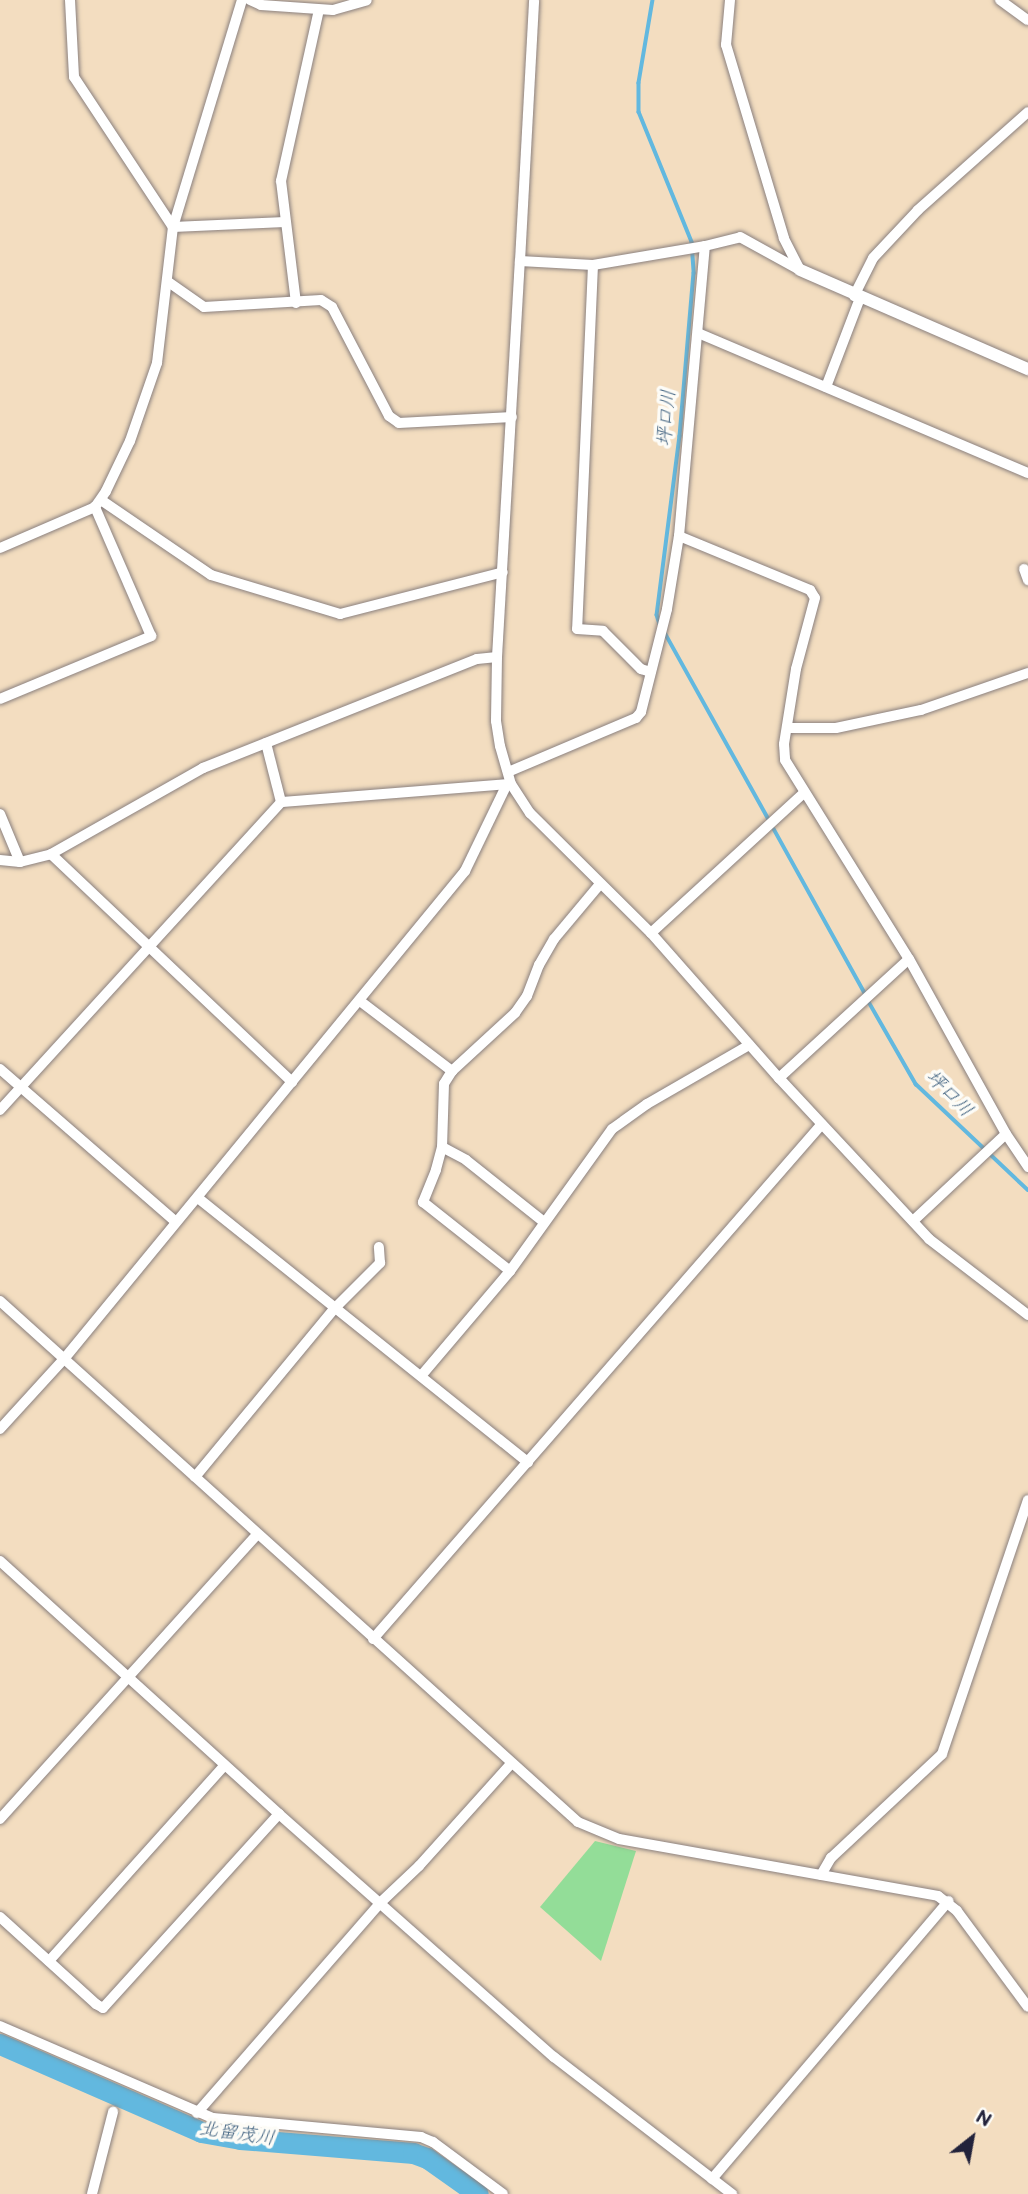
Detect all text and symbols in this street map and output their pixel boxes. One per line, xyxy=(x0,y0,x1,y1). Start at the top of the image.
water label: 坪口川 xyxy=(653,389,681,447)
water label: 坪口川 xyxy=(921,1066,977,1122)
north arrow xyxy=(937,2103,1007,2173)
text: N xyxy=(971,2106,995,2133)
water label: 北留茂川 xyxy=(198,2117,276,2151)

